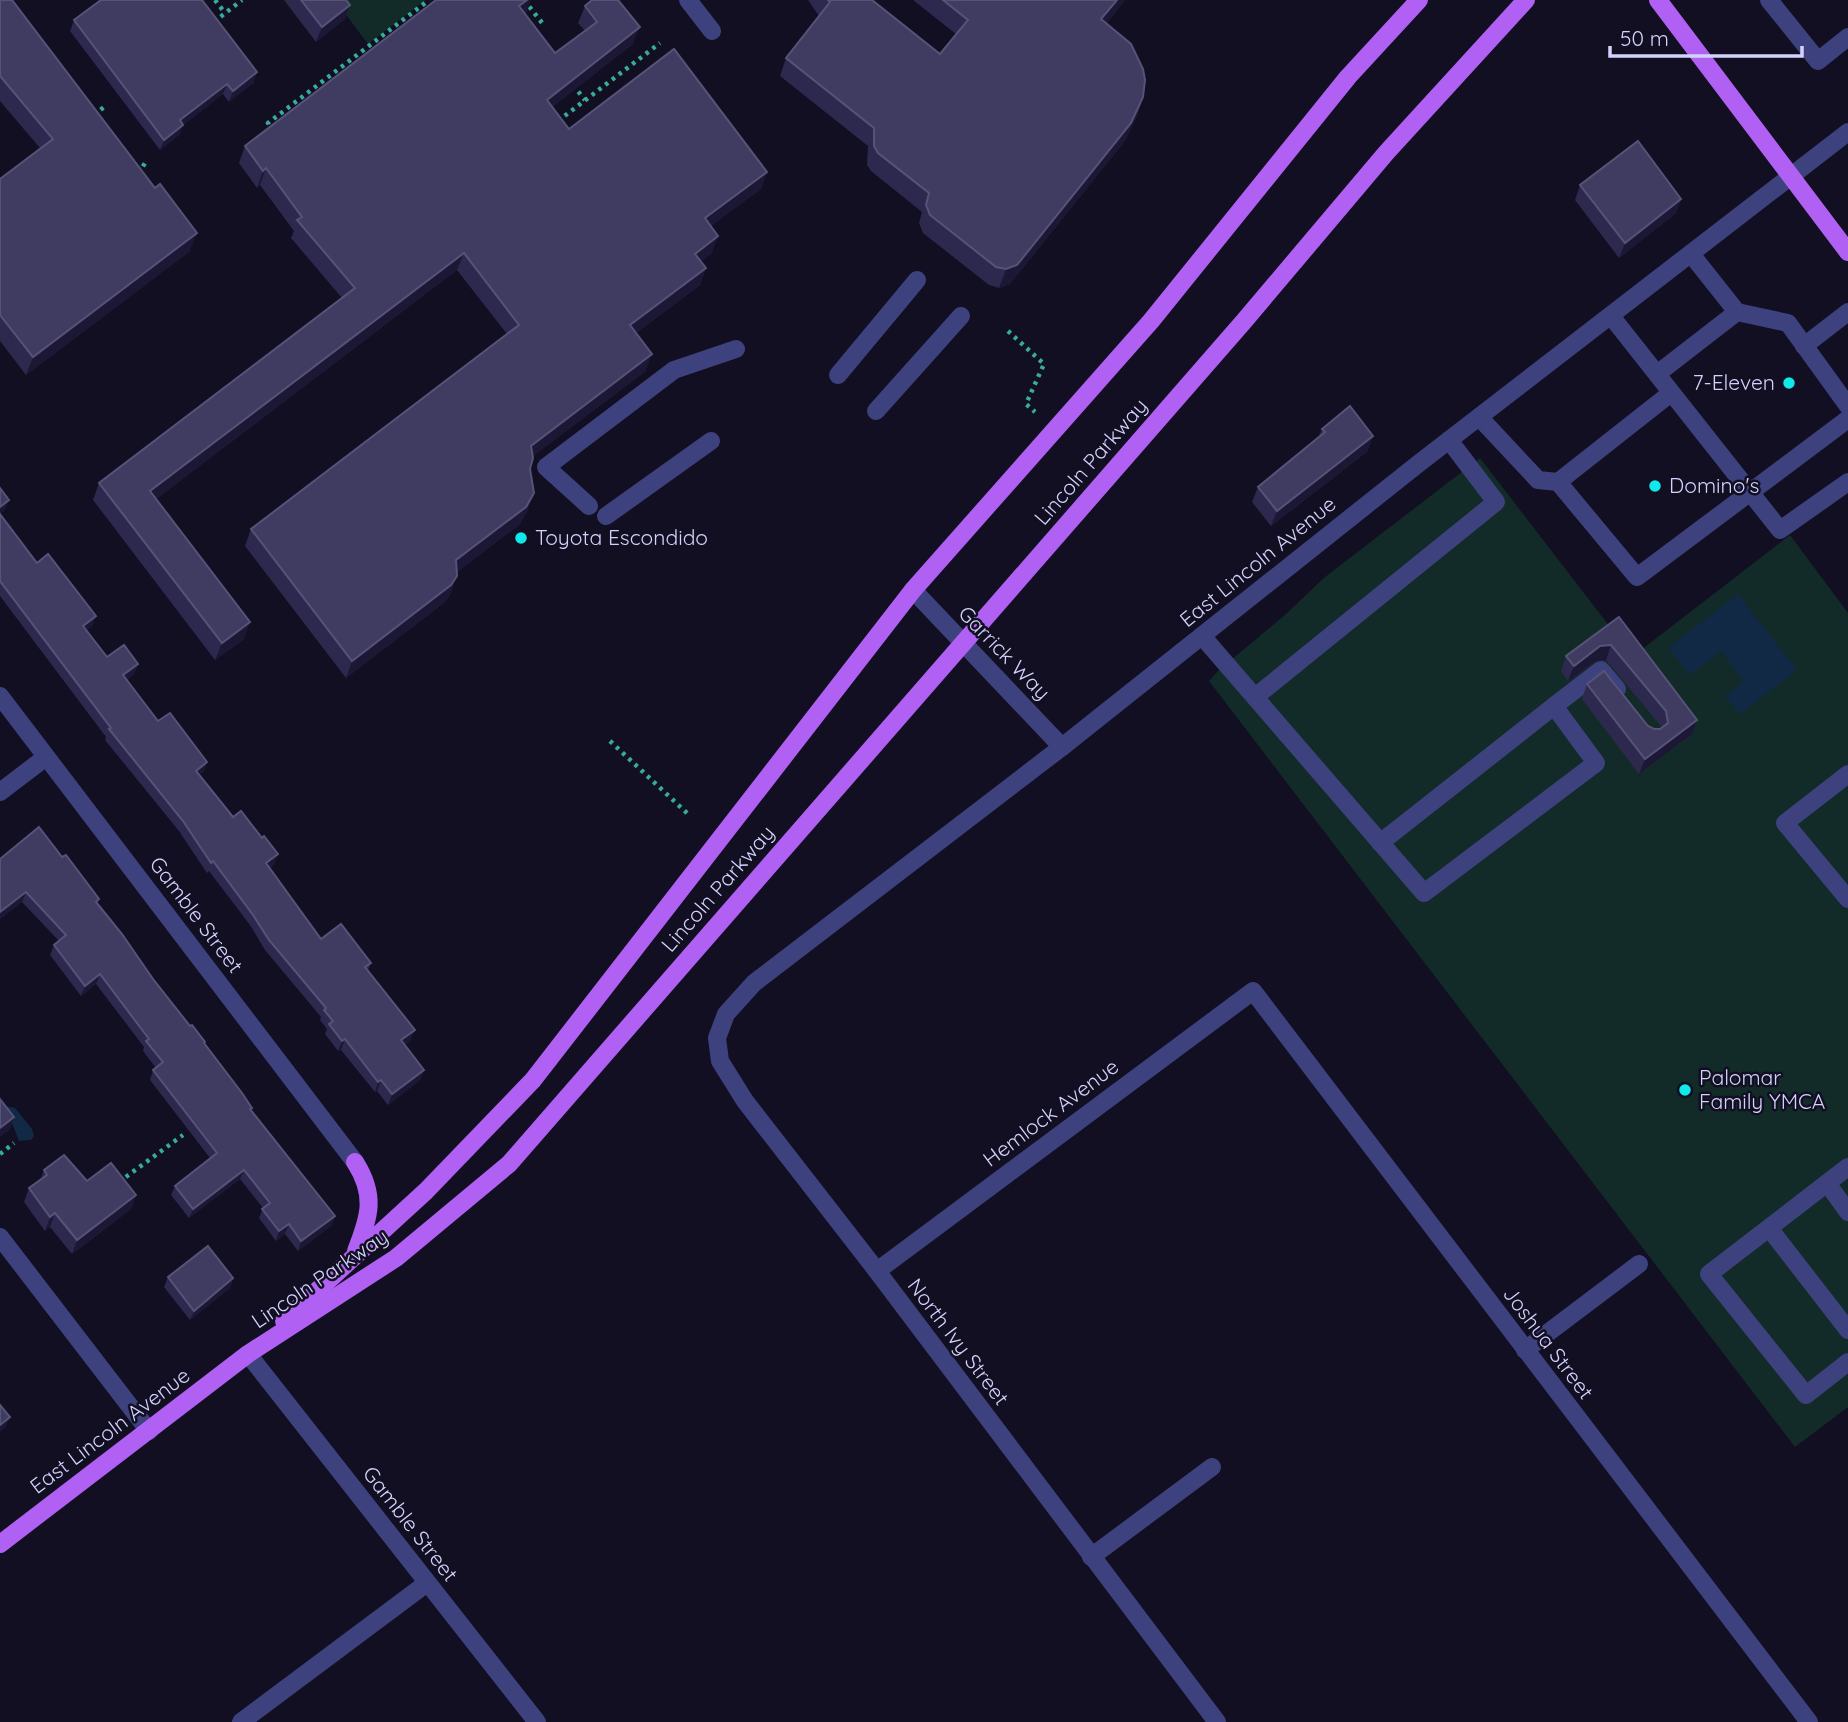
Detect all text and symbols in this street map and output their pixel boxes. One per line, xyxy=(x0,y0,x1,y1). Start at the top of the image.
scale bar xyxy=(1610,14,1802,58)
text: 50 m xyxy=(1620,25,1669,51)
place label: 7-Eleven xyxy=(1693,369,1775,395)
marker: 7-Eleven xyxy=(1781,375,1797,391)
street label: Lincoln Parkway xyxy=(1028,393,1152,530)
place label: Domino's xyxy=(1669,472,1759,498)
marker: Domino's xyxy=(1647,478,1663,494)
street label: East Lincoln Avenue xyxy=(1174,490,1341,632)
place label: Toyota Escondido xyxy=(535,524,708,550)
marker: Toyota Escondido xyxy=(513,530,529,546)
street label: Garrick Way xyxy=(953,600,1056,705)
street label: Lincoln Parkway xyxy=(655,820,779,957)
street label: Gamble Street xyxy=(145,851,249,978)
street label: Hemlock Avenue xyxy=(977,1053,1123,1172)
place label: Palomar Family YMCA xyxy=(1699,1064,1825,1114)
marker: Palomar Family YMCA xyxy=(1677,1082,1693,1098)
street label: Lincoln Parkway xyxy=(246,1223,393,1333)
street label: North Ivy Street xyxy=(903,1273,1015,1410)
street label: Joshua Street xyxy=(1498,1281,1600,1404)
street label: East Lincoln Avenue xyxy=(24,1362,194,1499)
street label: Gamble Street xyxy=(358,1461,464,1586)

